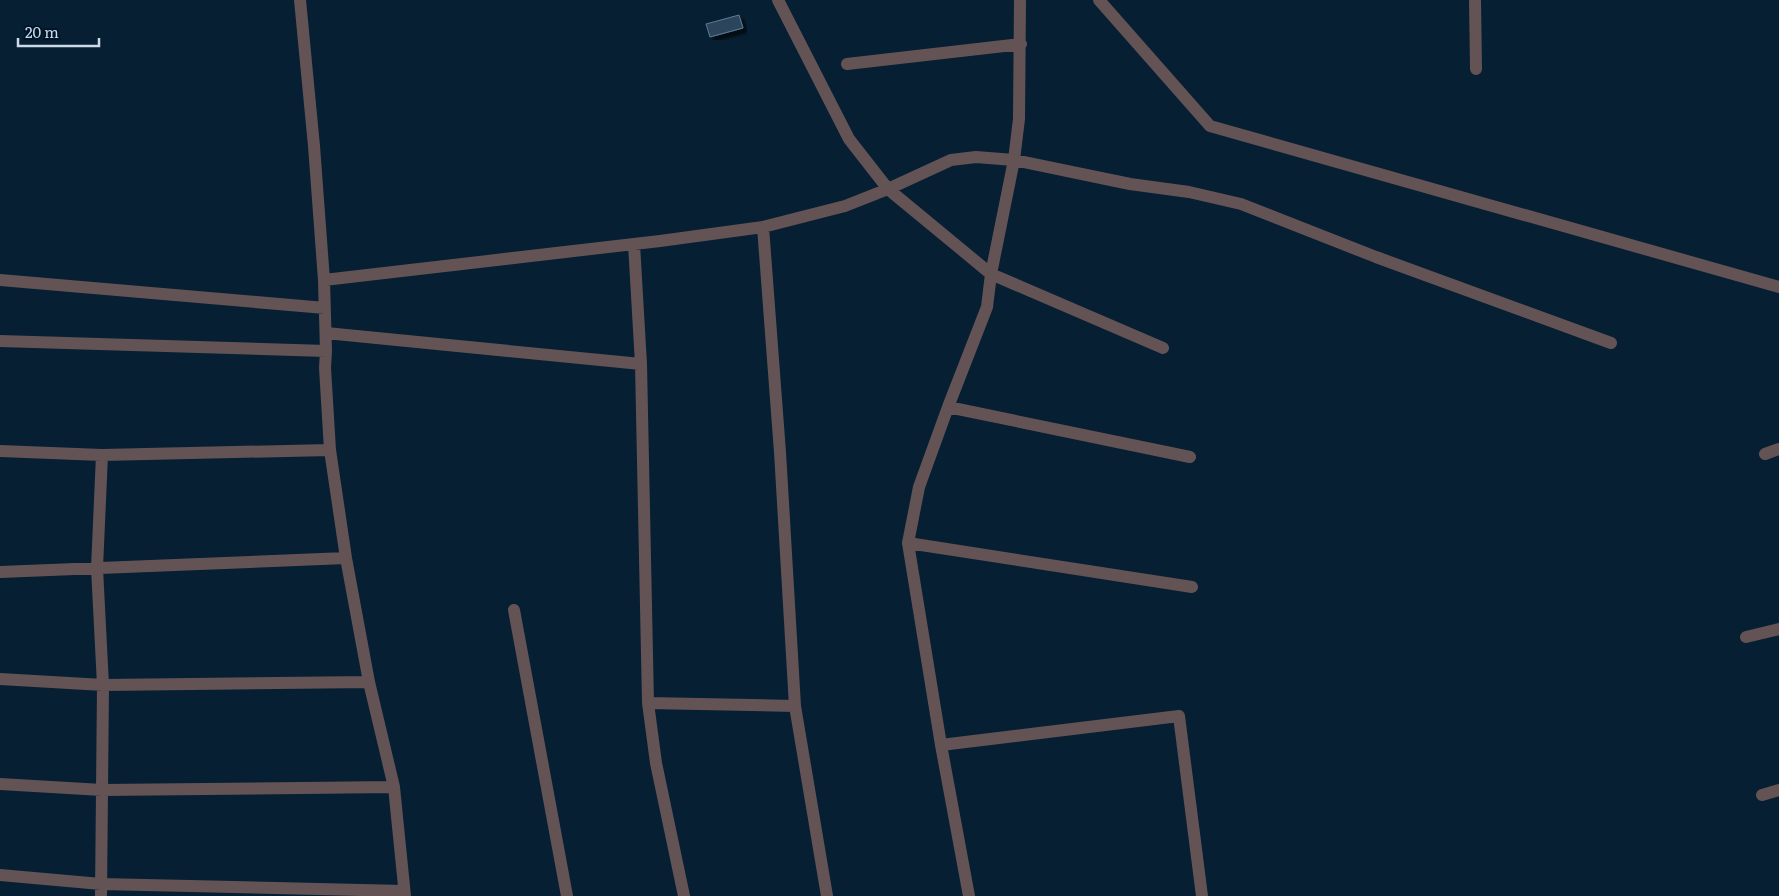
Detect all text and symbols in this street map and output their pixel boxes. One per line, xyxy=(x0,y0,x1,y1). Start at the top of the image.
scale bar xyxy=(18,15,99,47)
text: 20 m xyxy=(25,20,59,43)

